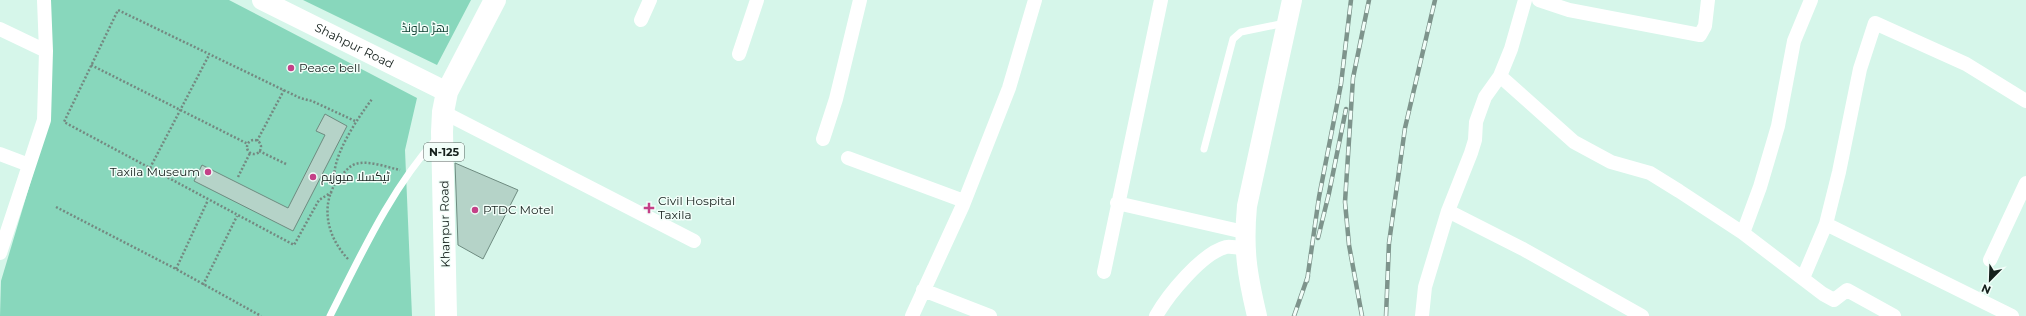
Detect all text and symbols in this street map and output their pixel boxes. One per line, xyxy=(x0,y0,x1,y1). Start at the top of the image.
street label: Shahpur Road xyxy=(312,19,396,71)
park label: بھڑ ماونڈ xyxy=(401,20,449,35)
place label: Peace bell xyxy=(299,60,361,75)
marker: Peace bell xyxy=(286,63,296,73)
road number: N-125 xyxy=(424,143,464,161)
place label: Taxila Museum xyxy=(110,164,200,179)
marker: Taxila Museum xyxy=(203,167,213,177)
place label: ٹیکسلا میوزیم xyxy=(321,169,390,185)
marker: ٹیکسلا میوزیم xyxy=(308,172,318,182)
street label: Khanpur Road xyxy=(436,180,453,268)
place label: Civil Hospital Taxila xyxy=(658,193,735,222)
place label: PTDC Motel xyxy=(483,202,554,217)
marker: Civil Hospital Taxila xyxy=(643,202,655,214)
marker: PTDC Motel xyxy=(470,205,480,215)
north arrow xyxy=(1970,260,2010,300)
text: N xyxy=(1979,281,1993,297)

